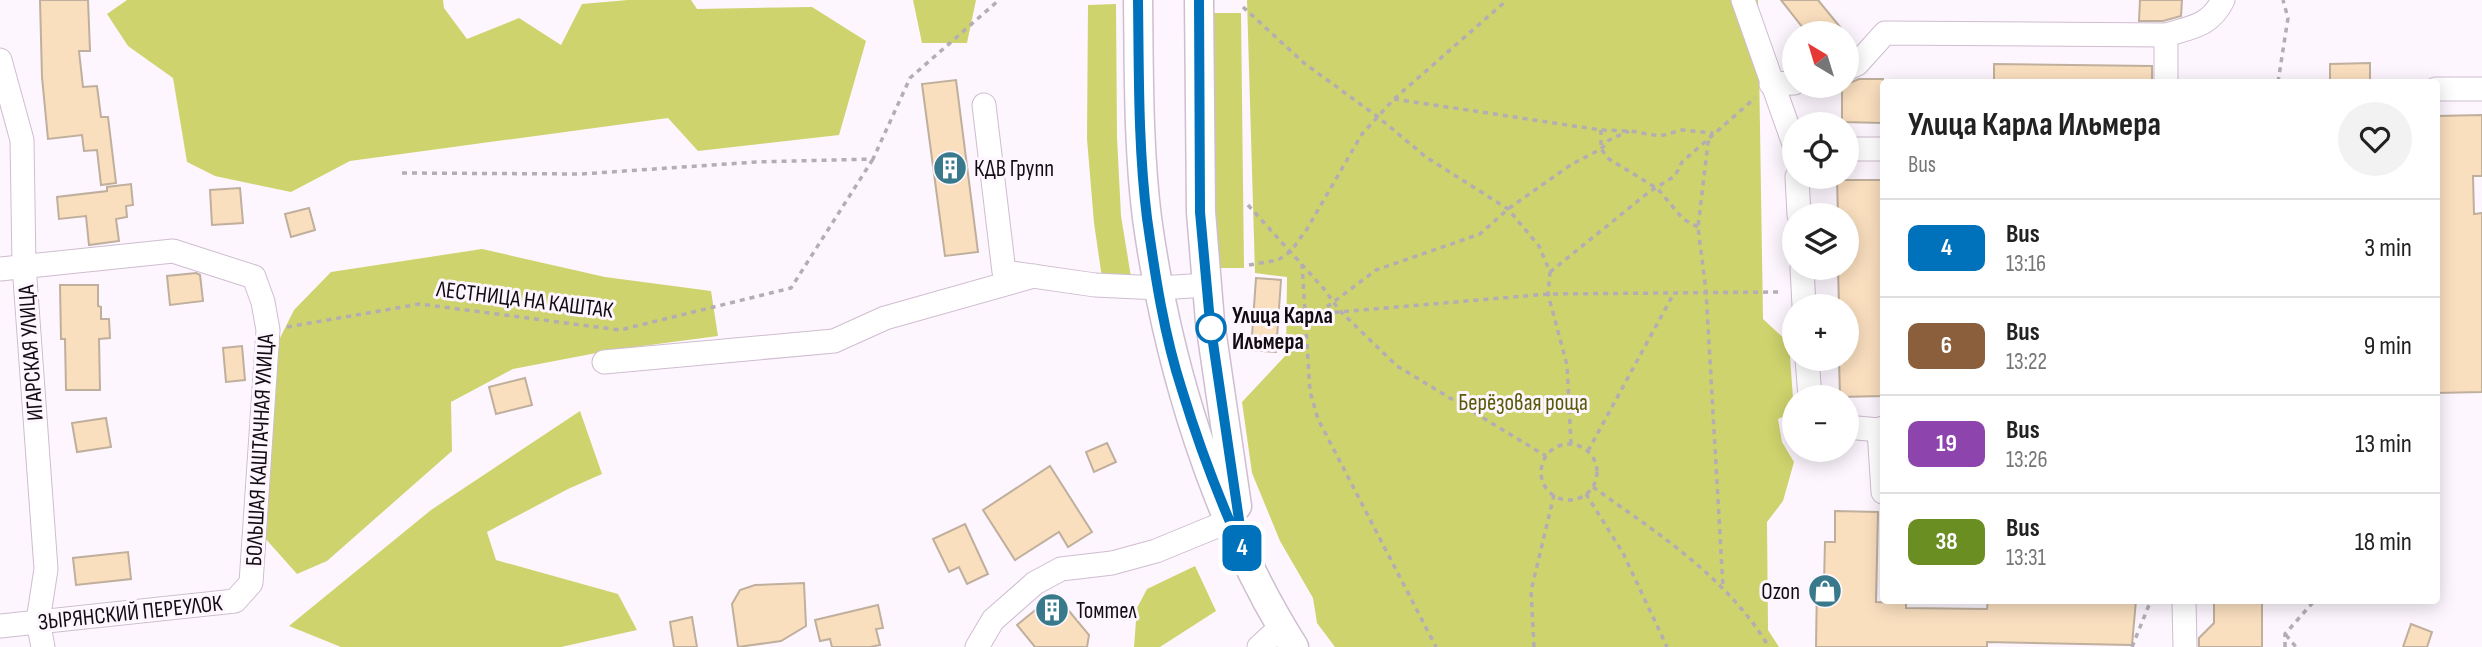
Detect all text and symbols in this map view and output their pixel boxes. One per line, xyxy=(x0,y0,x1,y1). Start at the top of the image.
north arrow xyxy=(1782,21,1858,98)
map controls xyxy=(1782,21,1859,462)
button: heart xyxy=(2338,102,2412,176)
text: Улица Карла Ильмера xyxy=(1908,105,2161,145)
button: locate xyxy=(1782,112,1859,189)
building icon: КДВ Групп xyxy=(931,149,969,187)
text: Bus xyxy=(1908,151,1936,179)
place label: КДВ Групп xyxy=(974,155,1054,183)
button: layers xyxy=(1782,203,1859,280)
text: Bus xyxy=(2006,219,2040,250)
text: 4 xyxy=(1941,233,1952,262)
text: 3 min xyxy=(2364,233,2412,264)
text: 13:16 xyxy=(2006,250,2046,278)
street label: ЛЕСТНИЦА НА КАШТАК xyxy=(434,275,616,325)
street label: ИГАРСКАЯ УЛИЦА xyxy=(12,284,50,422)
button: + xyxy=(1782,294,1859,371)
place label: Улица Карла Ильмера xyxy=(1232,302,1333,356)
marker: Улица Карла Ильмера xyxy=(1196,313,1226,343)
text: Bus xyxy=(2006,317,2040,348)
text: 6 xyxy=(1941,331,1952,360)
text: 9 min xyxy=(2364,331,2412,362)
street label: БОЛЬШАЯ КАШТАЧНАЯ УЛИЦА xyxy=(240,333,280,567)
text: 13:22 xyxy=(2006,348,2047,376)
button: − xyxy=(1782,385,1859,462)
park label: Берёзовая роща xyxy=(1458,389,1588,417)
text: Bus xyxy=(2006,415,2040,446)
text: 19 xyxy=(1936,429,1957,458)
text: 13 min xyxy=(2355,429,2412,460)
text: 13:26 xyxy=(2006,446,2048,474)
text: Bus xyxy=(2006,513,2040,544)
line badge: 4 xyxy=(1219,525,1265,571)
text: 38 xyxy=(1935,527,1958,556)
text: 18 min xyxy=(2355,527,2412,558)
text: 4 xyxy=(1236,533,1248,562)
text: 13:31 xyxy=(2006,544,2046,572)
shop icon: Ozon xyxy=(1806,572,1844,610)
place label: Ozon xyxy=(1761,578,1800,606)
street label: ЗЫРЯНСКИЙ ПЕРЕУЛОК xyxy=(37,589,224,637)
building icon: Томтел xyxy=(1033,591,1071,629)
place label: Томтел xyxy=(1076,597,1138,625)

